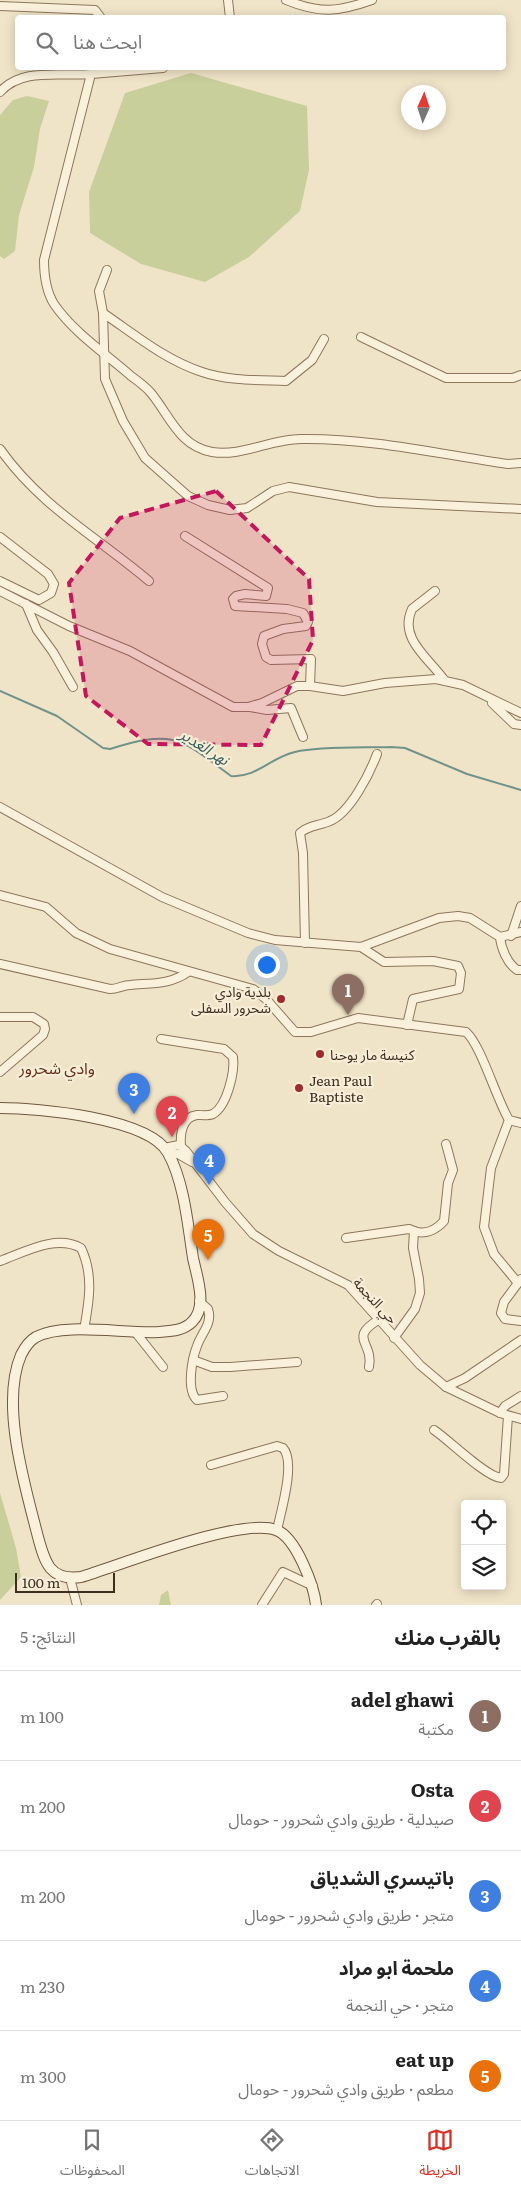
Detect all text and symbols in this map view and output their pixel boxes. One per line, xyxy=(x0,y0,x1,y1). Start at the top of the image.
search box xyxy=(15,15,506,70)
text: ابحث هنا xyxy=(73,27,142,55)
icon: search xyxy=(33,29,61,57)
north arrow xyxy=(401,85,446,130)
water label: نهر الغدير xyxy=(175,721,236,771)
your location xyxy=(254,952,280,978)
pin: 1 xyxy=(332,974,364,1015)
place label: بلدية وادي شحرور السفلى xyxy=(191,981,271,1017)
marker: بلدية وادي شحرور السفلى xyxy=(275,993,287,1005)
place label: كنيسة مار يوحنا xyxy=(330,1044,415,1064)
marker: كنيسة مار يوحنا xyxy=(314,1048,326,1060)
district label: وادي شحرور xyxy=(18,1055,95,1081)
place label: Jean Paul Baptiste xyxy=(309,1070,372,1106)
pin: 3 xyxy=(118,1073,150,1114)
marker: Jean Paul Baptiste xyxy=(293,1082,305,1094)
pin: 2 xyxy=(156,1096,188,1137)
pin: 4 xyxy=(193,1144,225,1185)
pin: 5 xyxy=(192,1219,224,1260)
street label: حي النجمة xyxy=(348,1272,403,1329)
map controls xyxy=(461,1500,506,1590)
button: locate xyxy=(461,1500,506,1545)
button: layers xyxy=(461,1545,506,1590)
scale bar xyxy=(15,1570,115,1593)
text: 100 m xyxy=(22,1572,60,1592)
text: بالقرب منك xyxy=(394,1620,501,1651)
text: النتائج: 5 xyxy=(20,1624,75,1648)
text: adel ghawi xyxy=(351,1685,454,1713)
text: 100 m xyxy=(20,1704,64,1728)
text: 1 xyxy=(482,1704,488,1728)
text: مكتبة xyxy=(418,1716,454,1740)
text: Osta xyxy=(411,1775,454,1803)
text: 200 m xyxy=(20,1794,65,1818)
text: 2 xyxy=(481,1794,489,1818)
text: صيدلية · طريق وادي شحرور - حومال xyxy=(229,1806,454,1830)
text: باتيسري الشدياق xyxy=(310,1863,454,1891)
text: 200 m xyxy=(20,1884,65,1908)
text: 3 xyxy=(481,1884,489,1908)
text: متجر · طريق وادي شحرور - حومال xyxy=(245,1902,454,1926)
text: ملحمة ابو مراد xyxy=(339,1953,454,1981)
text: 230 m xyxy=(20,1974,65,1998)
text: 4 xyxy=(480,1974,490,1998)
text: متجر · حي النجمة xyxy=(346,1992,454,2016)
text: eat up xyxy=(395,2045,454,2073)
text: 300 m xyxy=(20,2064,66,2088)
text: 5 xyxy=(481,2064,489,2088)
text: مطعم · طريق وادي شحرور - حومال xyxy=(238,2076,454,2100)
tab: المحفوظات xyxy=(60,2126,125,2185)
tab: الاتجاهات xyxy=(245,2126,299,2185)
tab: الخريطة xyxy=(419,2126,461,2185)

